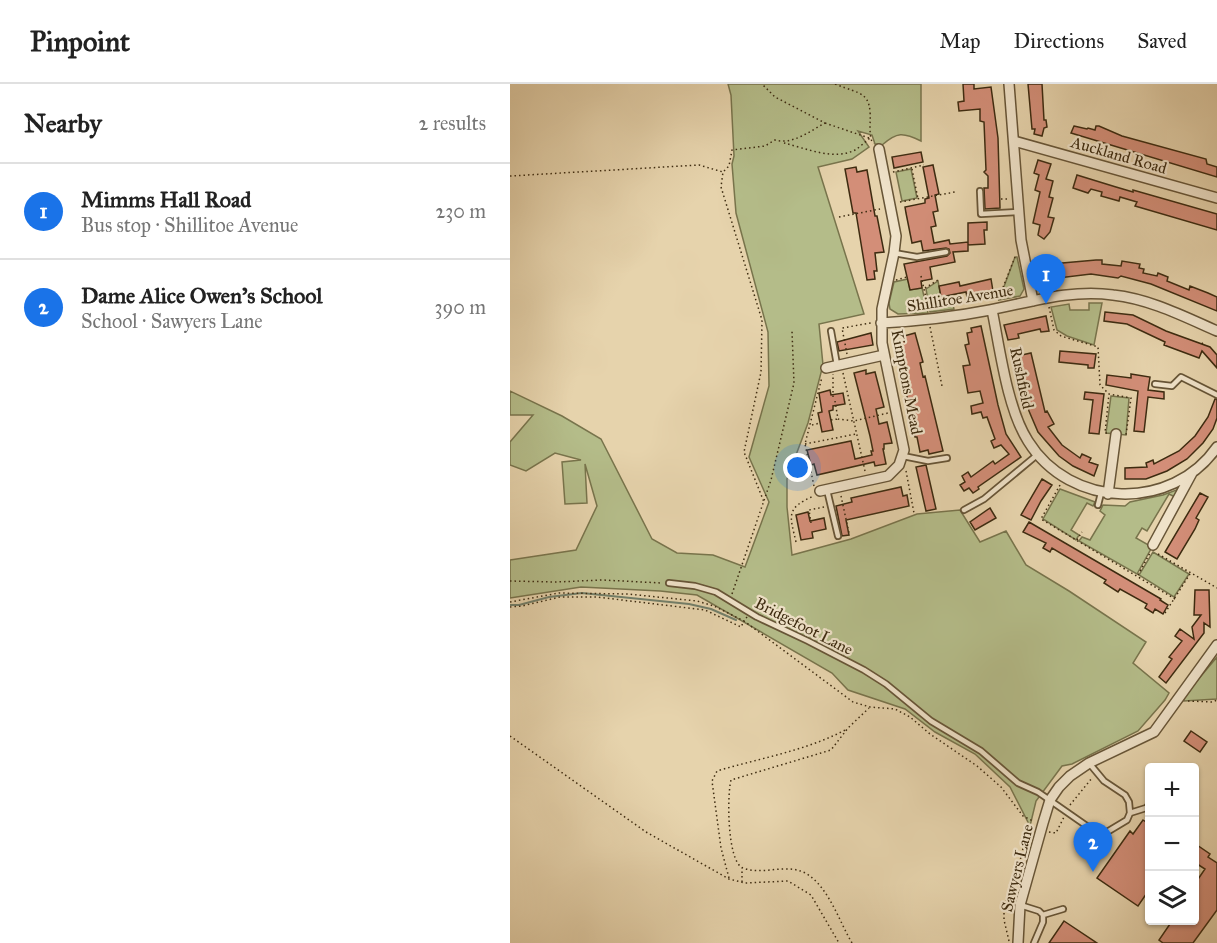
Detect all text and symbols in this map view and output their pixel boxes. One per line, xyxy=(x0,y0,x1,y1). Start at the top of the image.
text: Pinpoint xyxy=(30,24,130,59)
text: Map xyxy=(940,28,981,54)
text: Directions xyxy=(1014,28,1104,54)
text: Saved xyxy=(1137,28,1187,54)
text: Nearby xyxy=(24,107,102,139)
text: 2 results xyxy=(418,111,486,135)
street label: Auckland Road xyxy=(1068,132,1169,178)
text: Mimms Hall Road xyxy=(81,186,251,213)
text: 1 xyxy=(40,199,47,223)
text: 230 m xyxy=(435,199,486,223)
text: Bus stop · Shillitoe Avenue xyxy=(81,213,298,237)
pin: 1 xyxy=(1026,254,1066,304)
street label: Shillitoe Avenue xyxy=(905,280,1015,316)
text: Dame Alice Owen's School xyxy=(81,282,322,309)
text: 2 xyxy=(39,295,48,319)
text: 390 m xyxy=(435,295,486,319)
text: School · Sawyers Lane xyxy=(81,309,263,333)
street label: Kimptons Mead xyxy=(887,328,927,436)
street label: Rushfield xyxy=(1006,345,1038,411)
your location xyxy=(783,453,812,482)
street label: Bridgefoot Lane xyxy=(751,593,857,660)
map controls xyxy=(1145,763,1199,925)
button: + xyxy=(1145,763,1199,817)
button: − xyxy=(1145,817,1199,871)
street label: Sawyers Lane xyxy=(997,822,1037,914)
pin: 2 xyxy=(1074,822,1112,872)
button: layers xyxy=(1145,871,1199,925)

